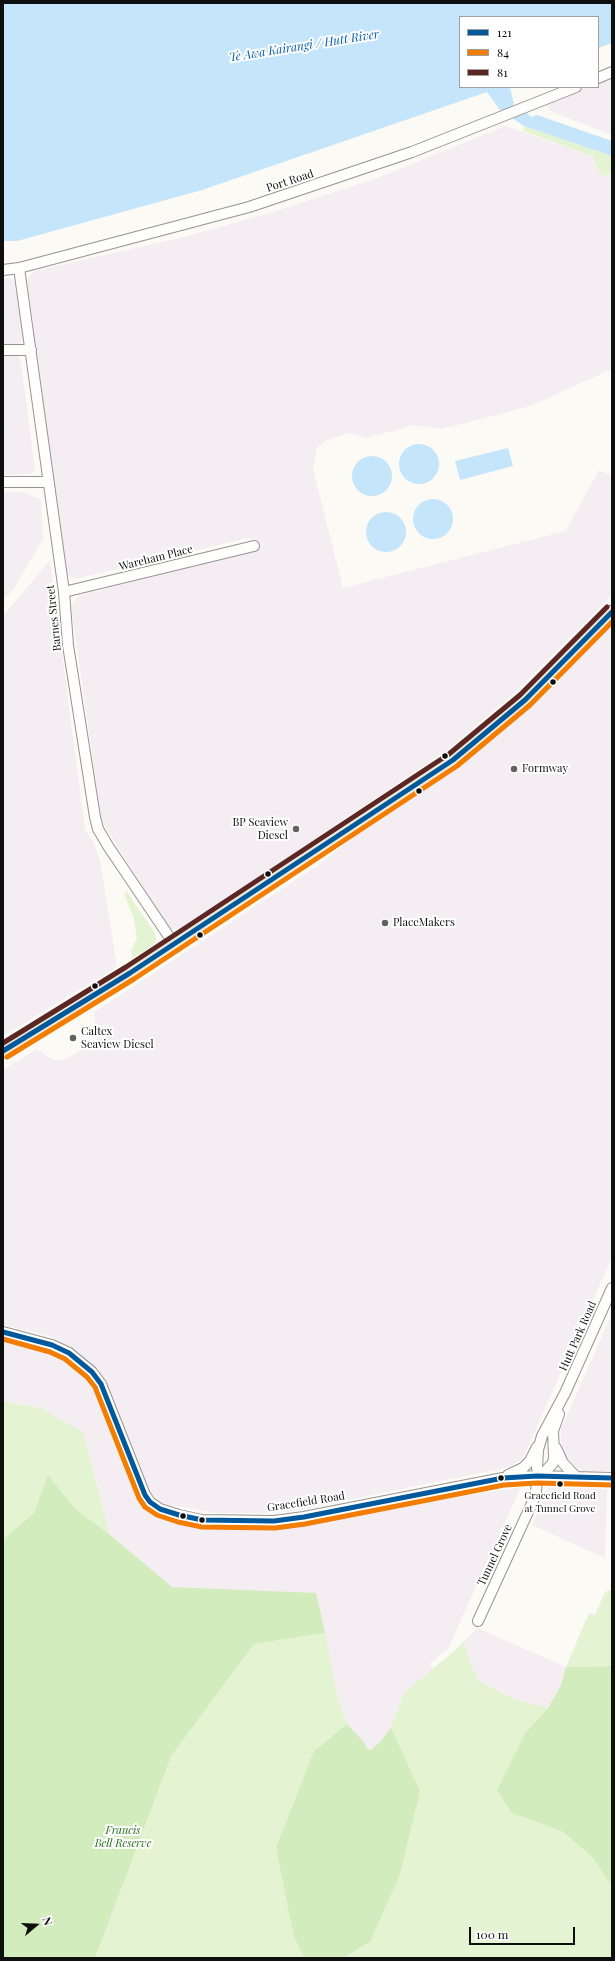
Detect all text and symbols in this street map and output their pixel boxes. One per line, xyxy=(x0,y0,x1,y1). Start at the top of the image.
legend xyxy=(459,16,599,88)
text: 121 xyxy=(497,24,512,40)
water label: Te Awa Kairangi / Hutt River xyxy=(228,27,380,65)
text: 84 xyxy=(497,44,509,60)
text: 81 xyxy=(497,64,508,80)
street label: Port Road xyxy=(265,167,315,195)
street label: Wareham Place xyxy=(118,542,194,574)
street label: Barnes Street xyxy=(44,584,64,652)
unlabelled marker xyxy=(548,677,558,687)
unlabelled marker xyxy=(440,751,450,761)
place label: Formway xyxy=(522,762,568,776)
marker: Formway xyxy=(509,764,519,774)
unlabelled marker xyxy=(414,786,424,796)
place label: BP Seaview Diesel xyxy=(233,816,288,842)
marker: BP Seaview Diesel xyxy=(291,824,301,834)
unlabelled marker xyxy=(263,869,273,879)
place label: PlaceMakers xyxy=(393,916,455,930)
marker: PlaceMakers xyxy=(380,918,390,928)
unlabelled marker xyxy=(195,930,205,940)
unlabelled marker xyxy=(90,981,100,991)
place label: Caltex Seaview Diesel xyxy=(81,1025,154,1051)
marker: Caltex Seaview Diesel xyxy=(68,1033,78,1043)
street label: Hutt Park Road xyxy=(557,1299,599,1373)
unlabelled marker xyxy=(496,1473,506,1483)
marker: Gracefield Road at Tunnel Grove xyxy=(555,1479,565,1489)
street label: Gracefield Road xyxy=(266,1489,346,1515)
place label: Gracefield Road at Tunnel Grove xyxy=(524,1490,596,1514)
unlabelled marker xyxy=(178,1511,188,1521)
unlabelled marker xyxy=(197,1515,207,1525)
street label: Tunnel Grove xyxy=(475,1522,515,1588)
park label: Francis Bell Reserve xyxy=(95,1824,151,1850)
north arrow xyxy=(16,1905,56,1945)
text: N xyxy=(39,1915,56,1927)
scale bar xyxy=(471,1919,577,1945)
text: 100 m xyxy=(476,1926,508,1942)

